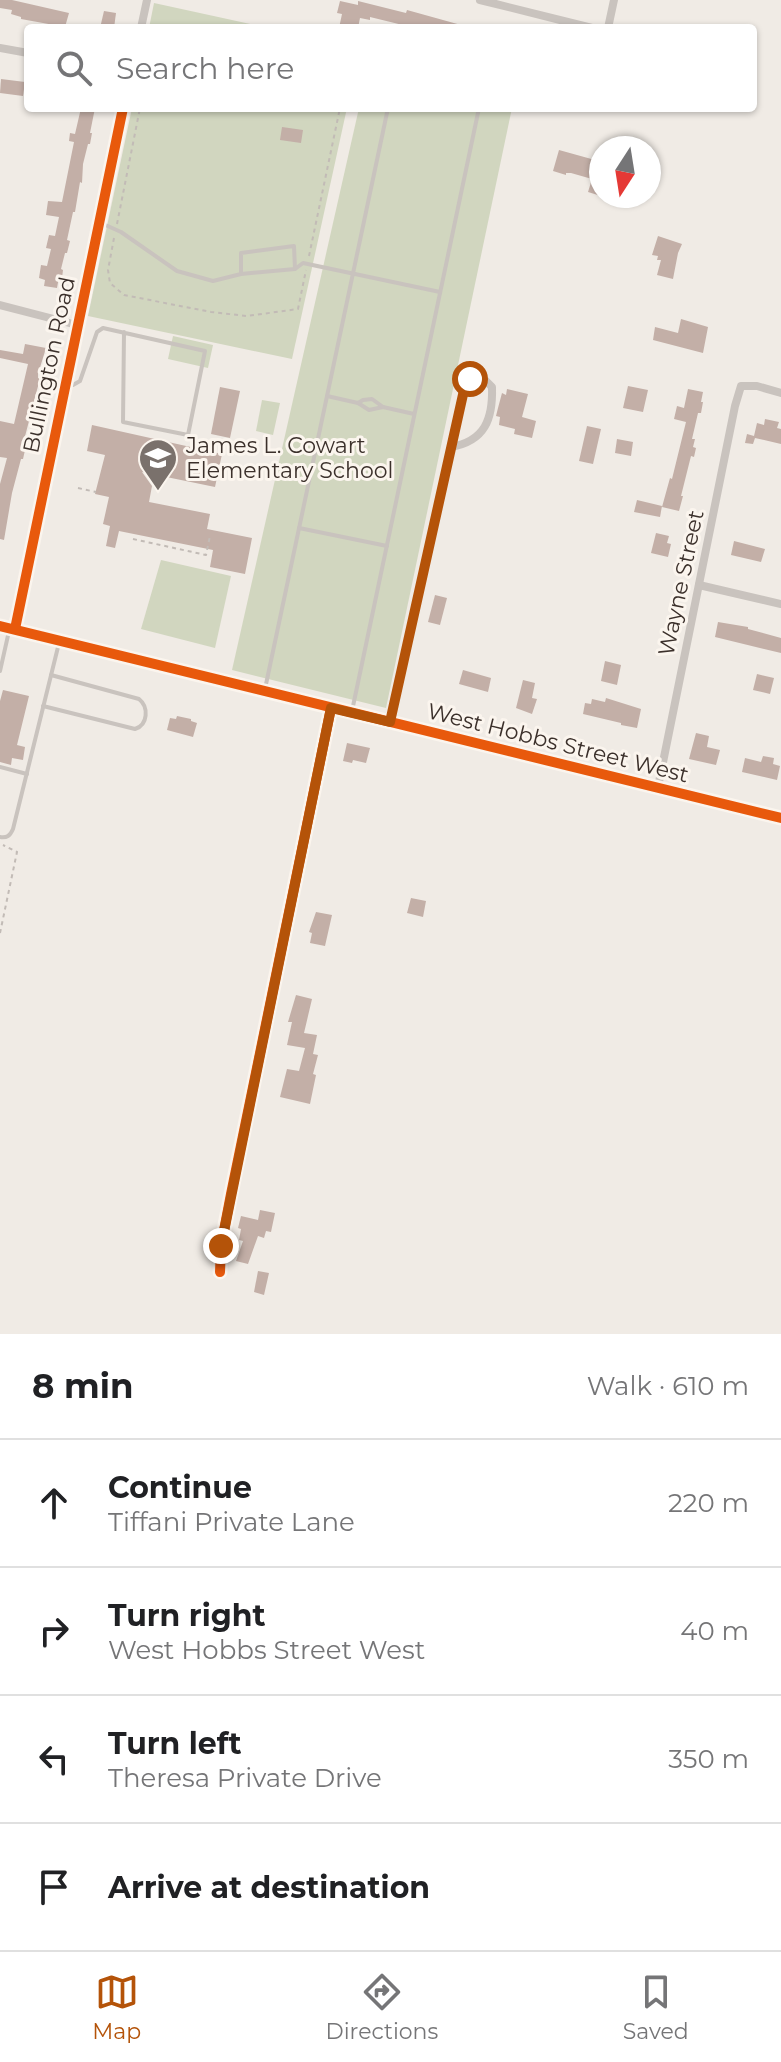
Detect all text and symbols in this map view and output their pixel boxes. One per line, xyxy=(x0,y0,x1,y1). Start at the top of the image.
search box xyxy=(24,24,757,112)
icon: search xyxy=(52,46,96,90)
text: Search here xyxy=(116,50,294,87)
north arrow xyxy=(589,136,661,208)
street label: Bullington Road xyxy=(17,274,81,456)
route start xyxy=(452,361,488,397)
place label: James L. Cowart Elementary School xyxy=(185,432,393,484)
school or university icon: James L. Cowart Elementary School xyxy=(137,437,179,492)
street label: Wayne Street xyxy=(652,508,710,658)
street label: West Hobbs Street West xyxy=(425,697,692,789)
route end xyxy=(203,1228,239,1264)
text: 8 min xyxy=(32,1365,133,1407)
text: Walk · 610 m xyxy=(587,1370,749,1402)
text: Continue xyxy=(108,1469,252,1506)
icon: ahead xyxy=(32,1481,76,1525)
text: 220 m xyxy=(668,1487,749,1519)
text: Tiffani Private Lane xyxy=(108,1506,355,1538)
text: Turn right xyxy=(108,1597,265,1634)
icon: right xyxy=(32,1609,76,1653)
text: 40 m xyxy=(680,1615,749,1647)
text: West Hobbs Street West xyxy=(108,1634,425,1666)
text: Turn left xyxy=(108,1725,241,1762)
icon: left xyxy=(32,1737,76,1781)
text: 350 m xyxy=(668,1743,749,1775)
text: Theresa Private Drive xyxy=(108,1762,382,1794)
icon: arrive xyxy=(32,1865,76,1909)
text: Arrive at destination xyxy=(108,1869,430,1906)
tab: Map xyxy=(92,1970,141,2045)
tab: Directions xyxy=(326,1970,438,2045)
tab: Saved xyxy=(623,1970,689,2045)

